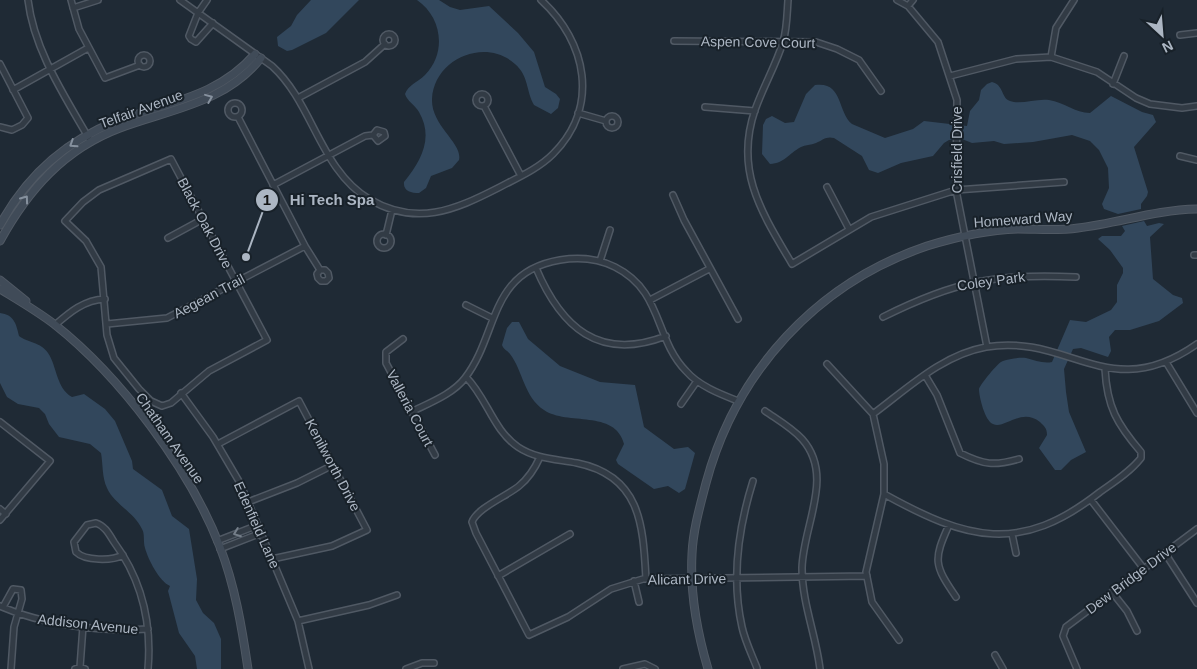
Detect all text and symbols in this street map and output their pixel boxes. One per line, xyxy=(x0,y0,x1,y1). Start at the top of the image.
north arrow xyxy=(1137,10,1187,60)
street label: Aspen Cove Court xyxy=(701,33,815,51)
text: N xyxy=(1160,37,1176,56)
street label: Telfair Avenue xyxy=(97,86,185,132)
one-way arrow xyxy=(205,93,213,103)
street label: Crisfield Drive xyxy=(949,106,965,194)
one-way arrow xyxy=(69,137,78,147)
street label: Black Oak Drive xyxy=(174,175,236,271)
callout: Hi Tech Spa xyxy=(254,185,384,215)
text: 1 xyxy=(263,191,271,208)
text: Hi Tech Spa xyxy=(290,191,375,208)
one-way arrow xyxy=(19,196,28,205)
street label: Homeward Way xyxy=(973,208,1073,230)
street label: Coley Park xyxy=(956,268,1027,294)
street label: Aegean Trail xyxy=(171,270,247,322)
street label: Valleria Court xyxy=(383,367,437,449)
street label: Chatham Avenue xyxy=(133,390,207,487)
street label: Kenilworth Drive xyxy=(302,416,364,514)
street label: Edenfield Lane xyxy=(231,479,283,571)
one-way arrow xyxy=(234,527,242,537)
street label: Dew Bridge Drive xyxy=(1083,539,1179,617)
street label: Alicant Drive xyxy=(648,570,727,588)
street label: Addison Avenue xyxy=(37,611,139,637)

